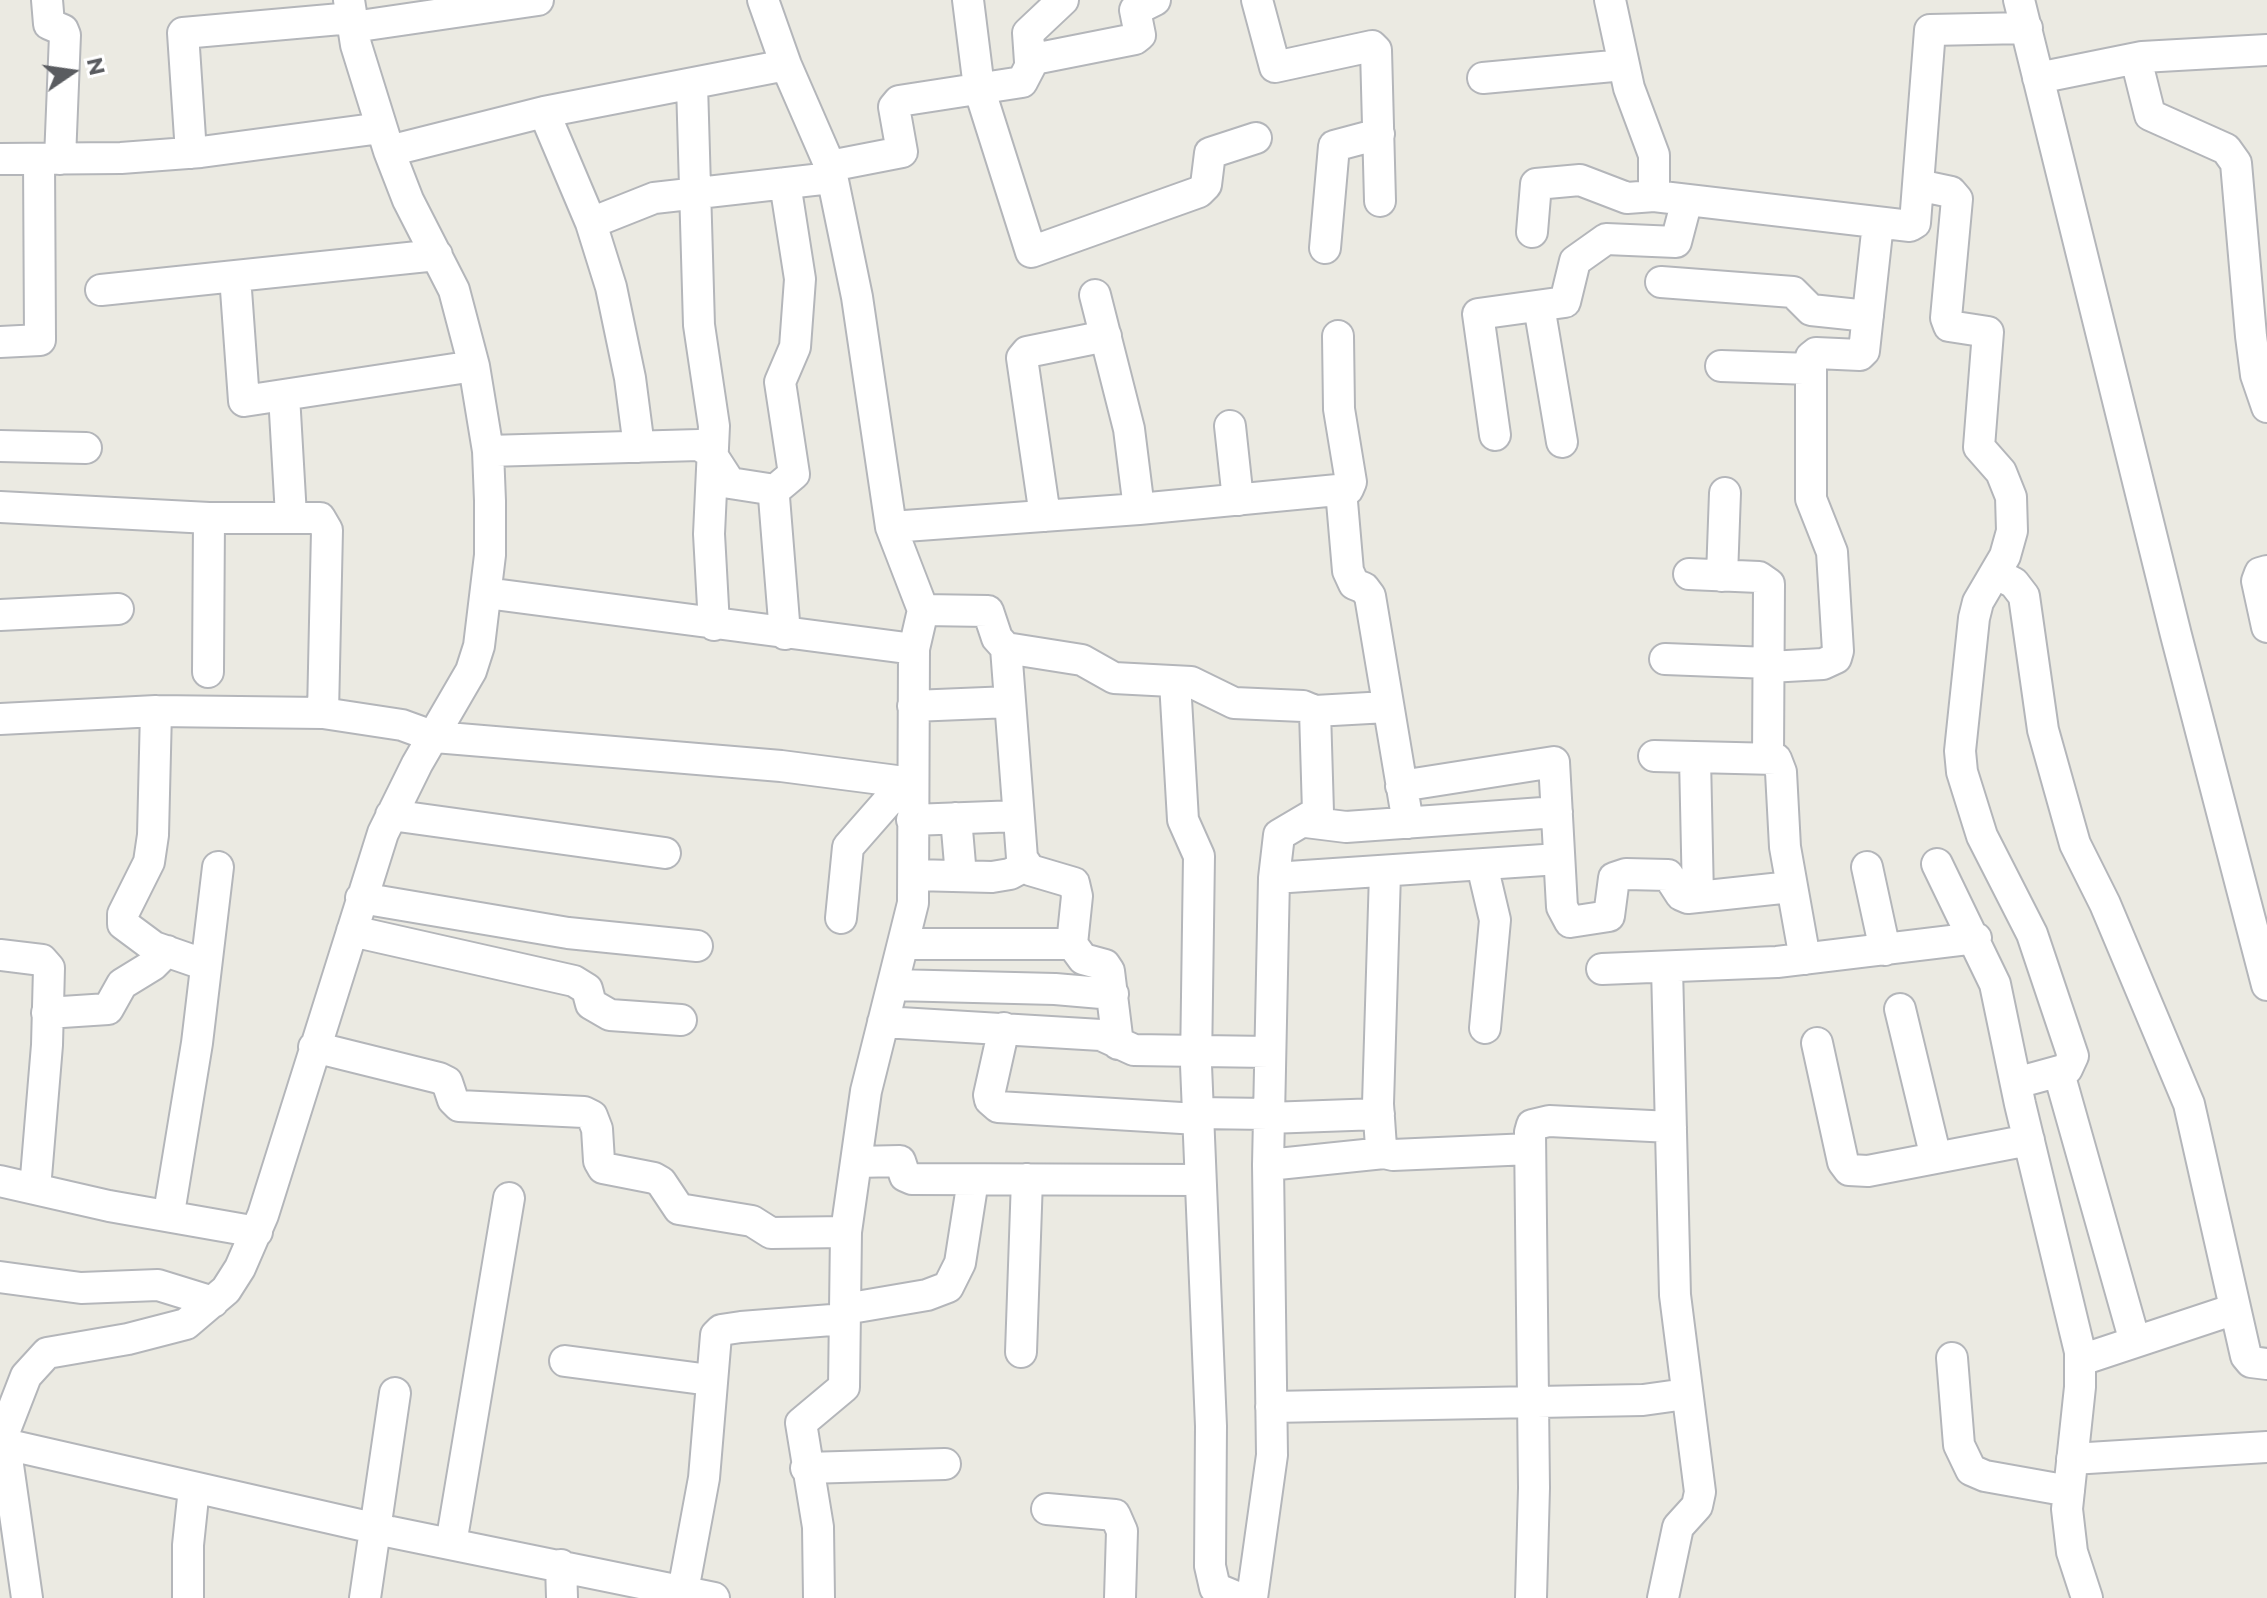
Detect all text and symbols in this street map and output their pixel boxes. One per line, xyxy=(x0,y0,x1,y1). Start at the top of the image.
north arrow xyxy=(32,32,112,112)
text: N xyxy=(81,55,111,78)

